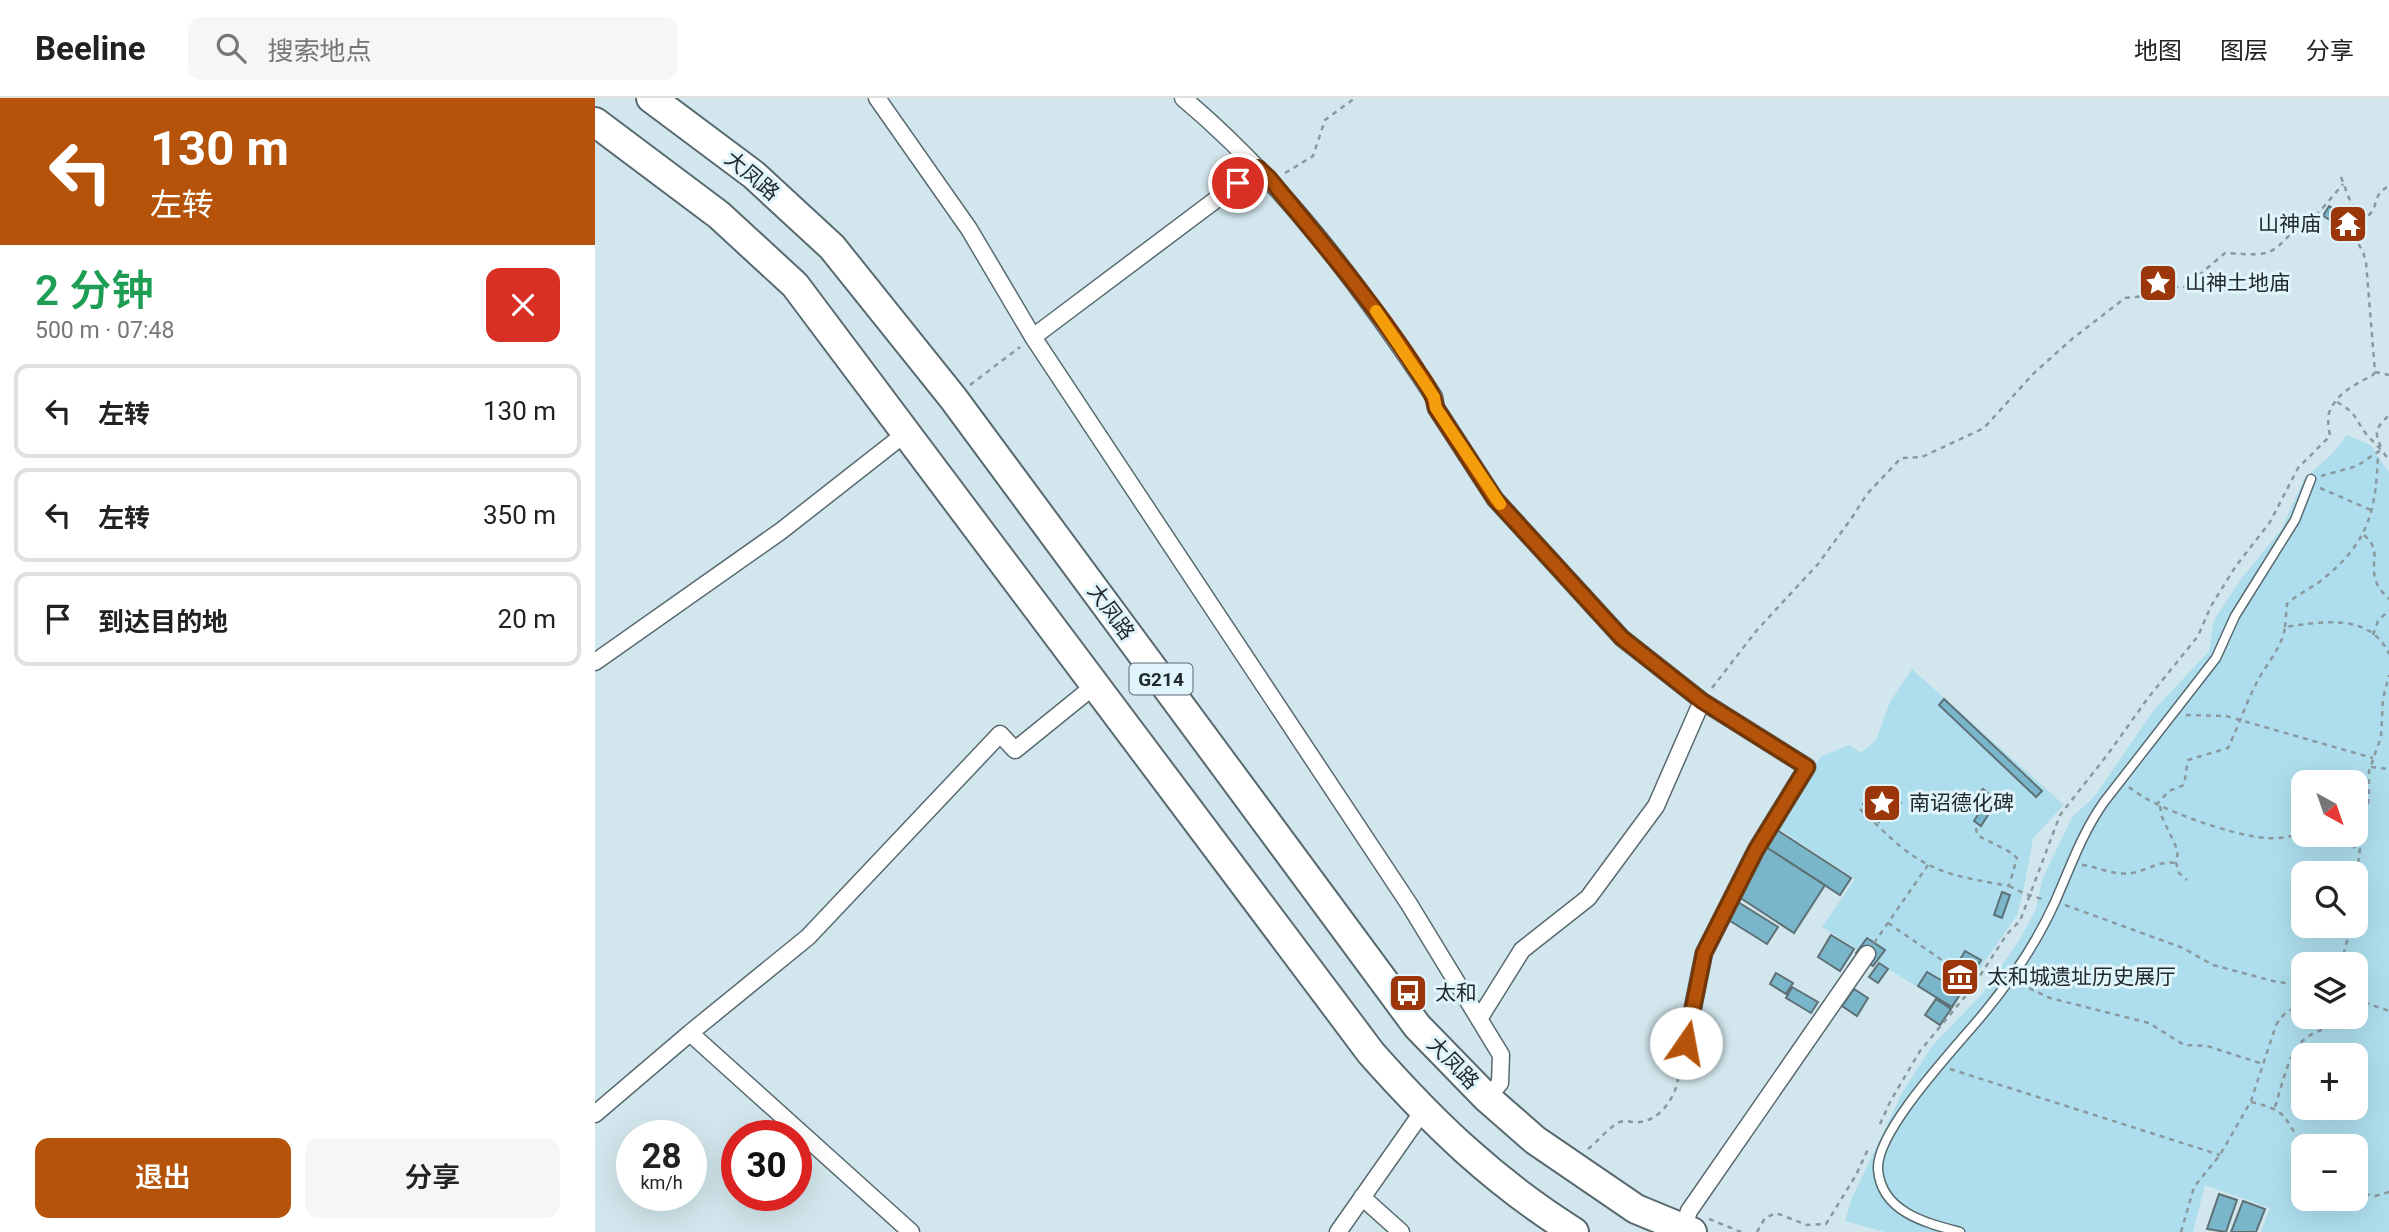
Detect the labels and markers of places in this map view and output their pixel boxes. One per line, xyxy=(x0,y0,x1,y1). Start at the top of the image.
pin xyxy=(1208,153,1268,213)
temple icon: 山神庙 xyxy=(2327,203,2369,245)
place label: 山神庙 xyxy=(2258,212,2321,236)
place icon: 山神土地庙 xyxy=(2137,262,2179,304)
place label: 山神土地庙 xyxy=(2185,271,2290,295)
place icon: 南诏德化碑 xyxy=(1861,782,1903,824)
place label: 南诏德化碑 xyxy=(1909,791,2014,815)
museum icon: 太和城遗址历史展厅 xyxy=(1939,956,1981,998)
place label: 太和城遗址历史展厅 xyxy=(1987,965,2176,989)
bus stop icon: 太和 xyxy=(1387,972,1429,1014)
place label: 太和 xyxy=(1435,981,1477,1005)

